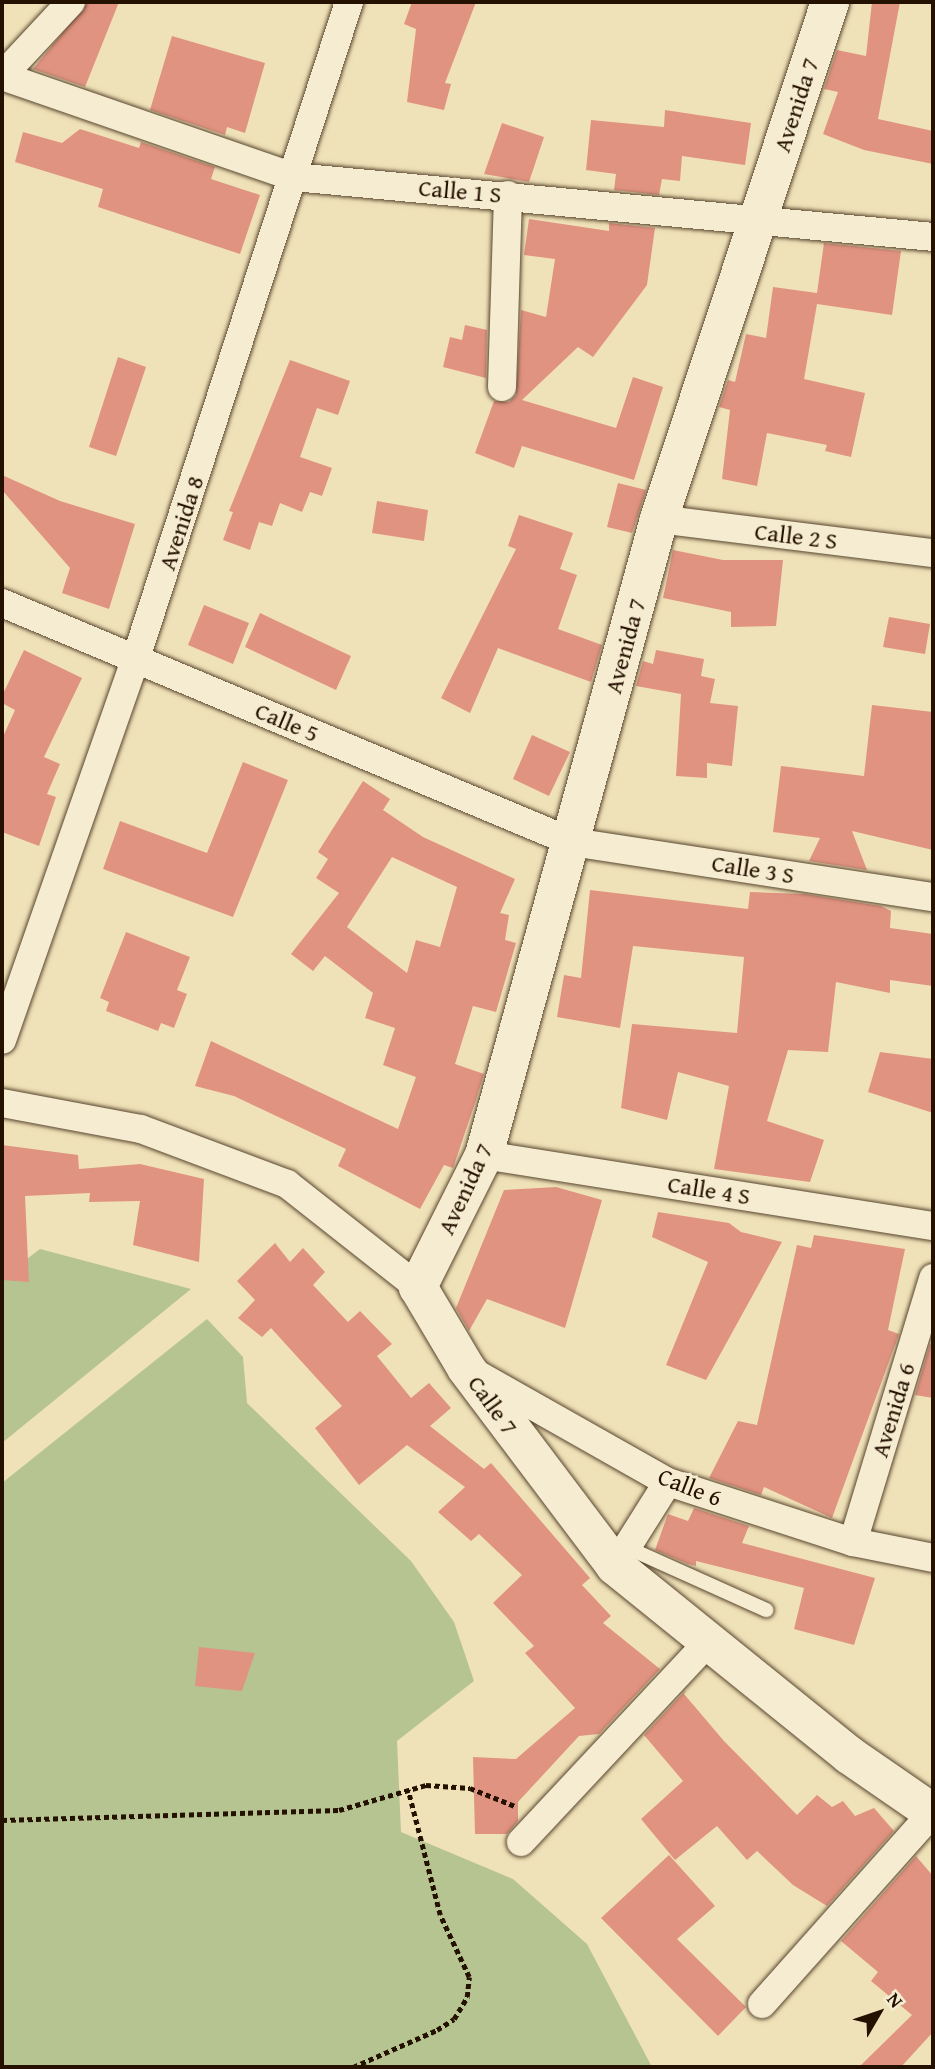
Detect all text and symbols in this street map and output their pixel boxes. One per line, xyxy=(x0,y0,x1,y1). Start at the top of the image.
street label: Avenida 7 xyxy=(767,54,825,156)
street label: Calle 1 S xyxy=(417,173,503,209)
street label: Avenida 8 xyxy=(152,472,210,574)
street label: Calle 2 S xyxy=(753,517,839,555)
street label: Avenida 7 xyxy=(599,595,651,697)
street label: Calle 5 xyxy=(251,696,323,748)
street label: Calle 3 S xyxy=(710,848,796,890)
street label: Avenida 7 xyxy=(431,1139,499,1239)
street label: Calle 4 S xyxy=(666,1169,752,1211)
street label: Avenida 6 xyxy=(865,1359,921,1461)
street label: Calle 7 xyxy=(462,1370,524,1440)
street label: Calle 6 xyxy=(654,1462,726,1512)
north arrow xyxy=(844,1978,914,2048)
text: N xyxy=(880,1986,910,2014)

